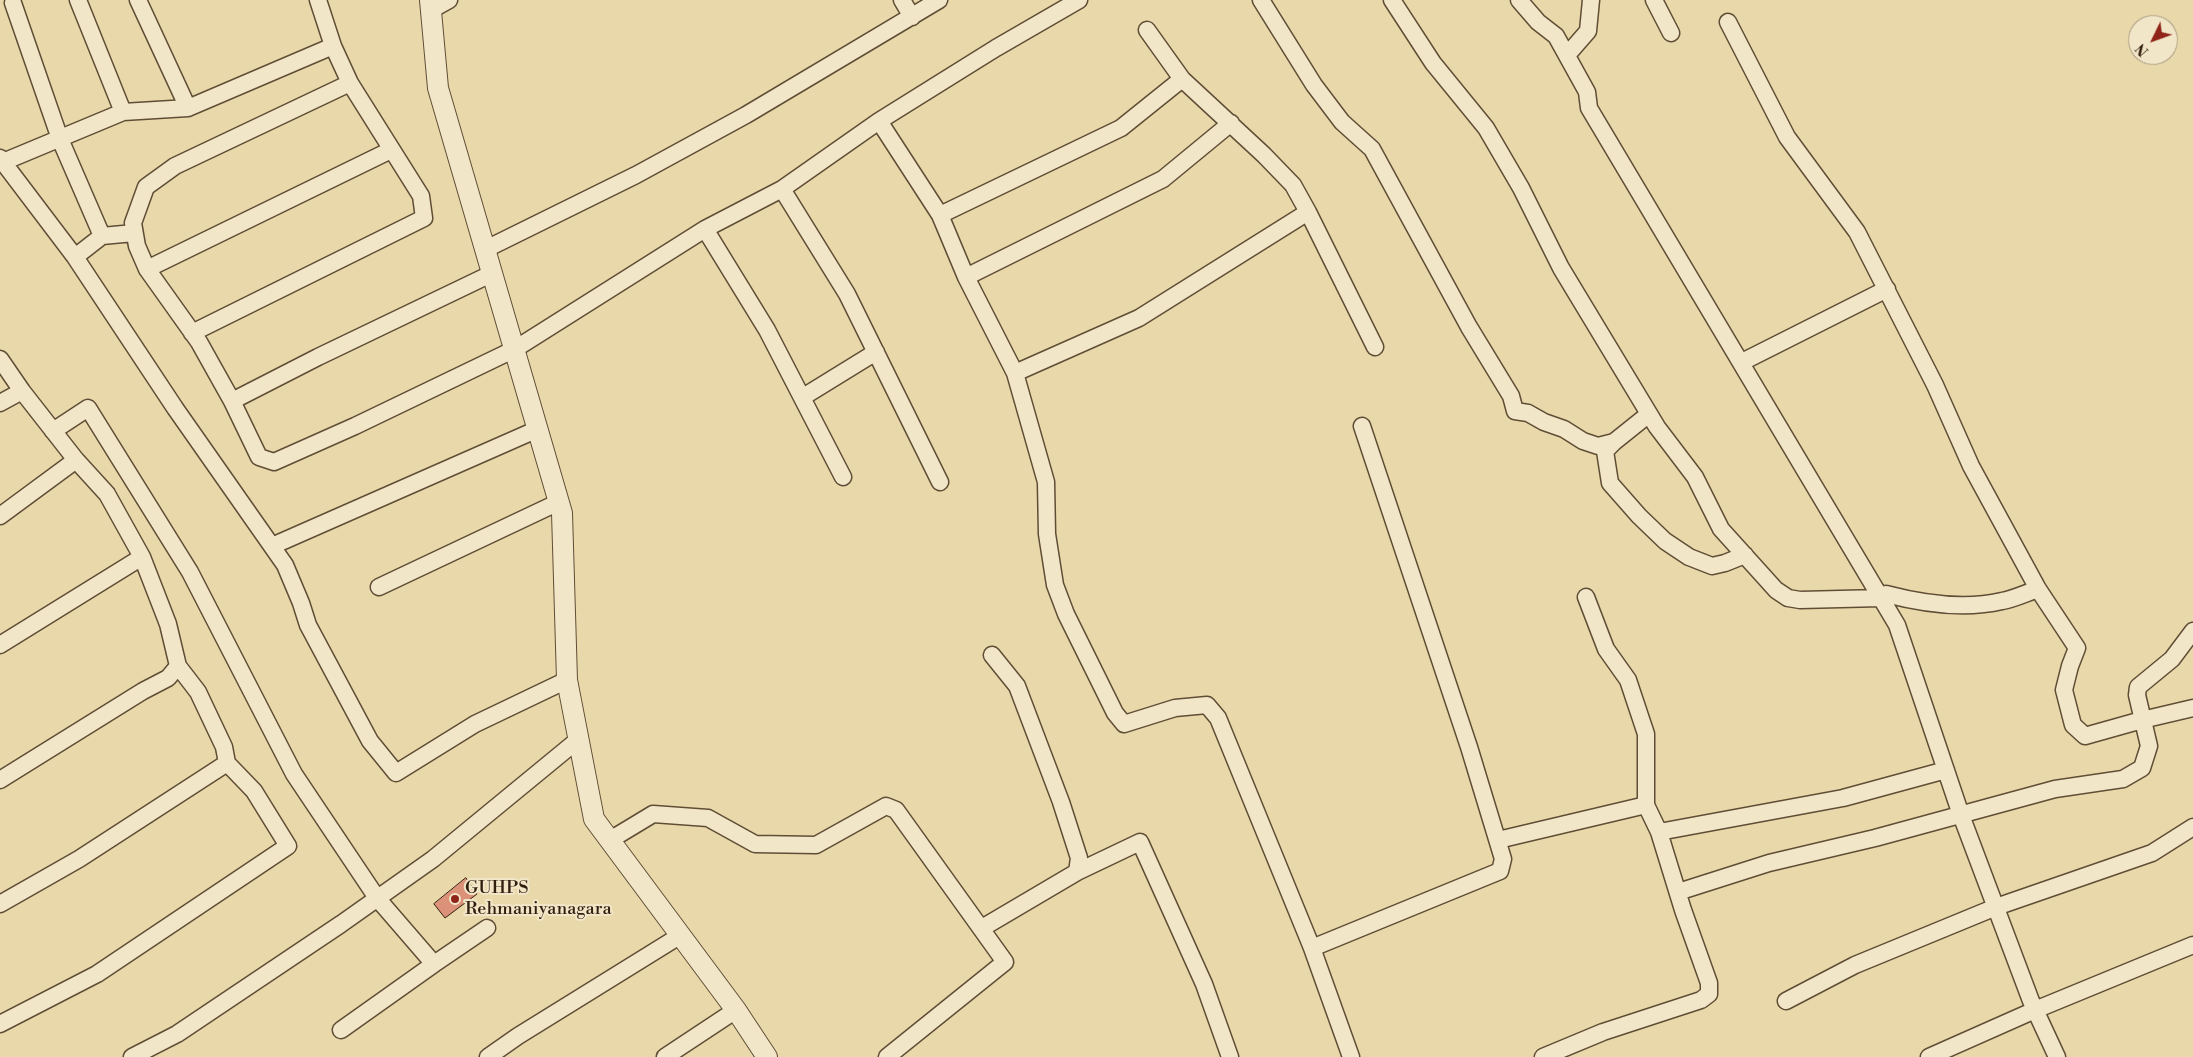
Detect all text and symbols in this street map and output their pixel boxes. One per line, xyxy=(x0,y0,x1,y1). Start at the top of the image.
north arrow xyxy=(2128,15,2178,65)
text: N xyxy=(2132,39,2153,60)
place label: GUHPS Rehmaniyanagara xyxy=(465,878,612,921)
marker: GUHPS Rehmaniyanagara xyxy=(449,893,461,905)

